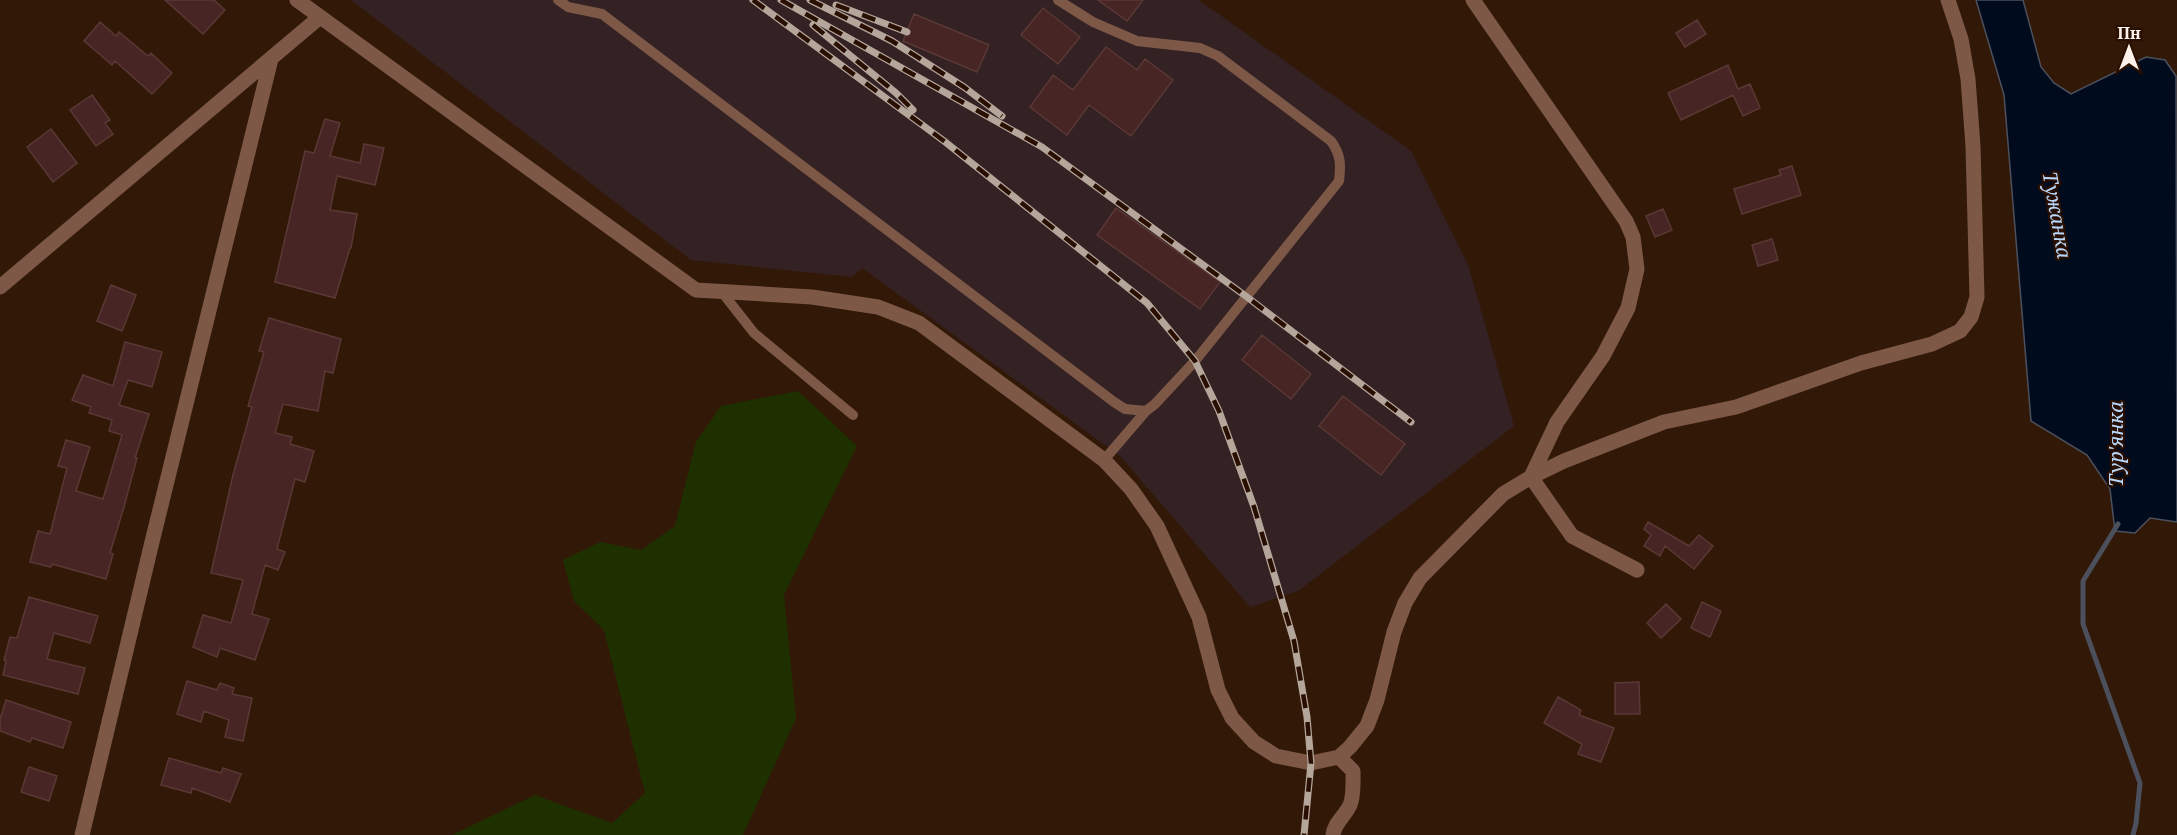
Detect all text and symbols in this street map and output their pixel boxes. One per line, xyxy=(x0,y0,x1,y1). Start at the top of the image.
north arrow xyxy=(2099,18,2159,78)
text: Пн xyxy=(2117,22,2141,44)
water label: Тужанка xyxy=(2037,169,2078,261)
water label: Тур'янка xyxy=(2102,401,2129,487)

